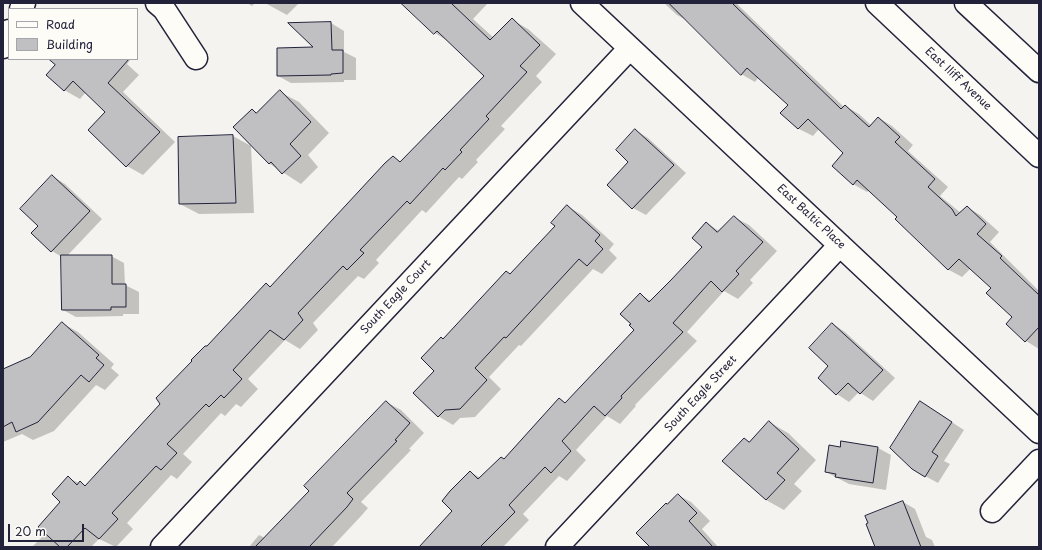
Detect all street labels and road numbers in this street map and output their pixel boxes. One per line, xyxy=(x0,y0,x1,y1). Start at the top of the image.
street label: East Iliff Avenue xyxy=(922,45,994,113)
street label: East Baltic Place xyxy=(774,182,848,252)
street label: South Eagle Court xyxy=(358,257,434,337)
street label: South Eagle Street xyxy=(662,353,740,435)

